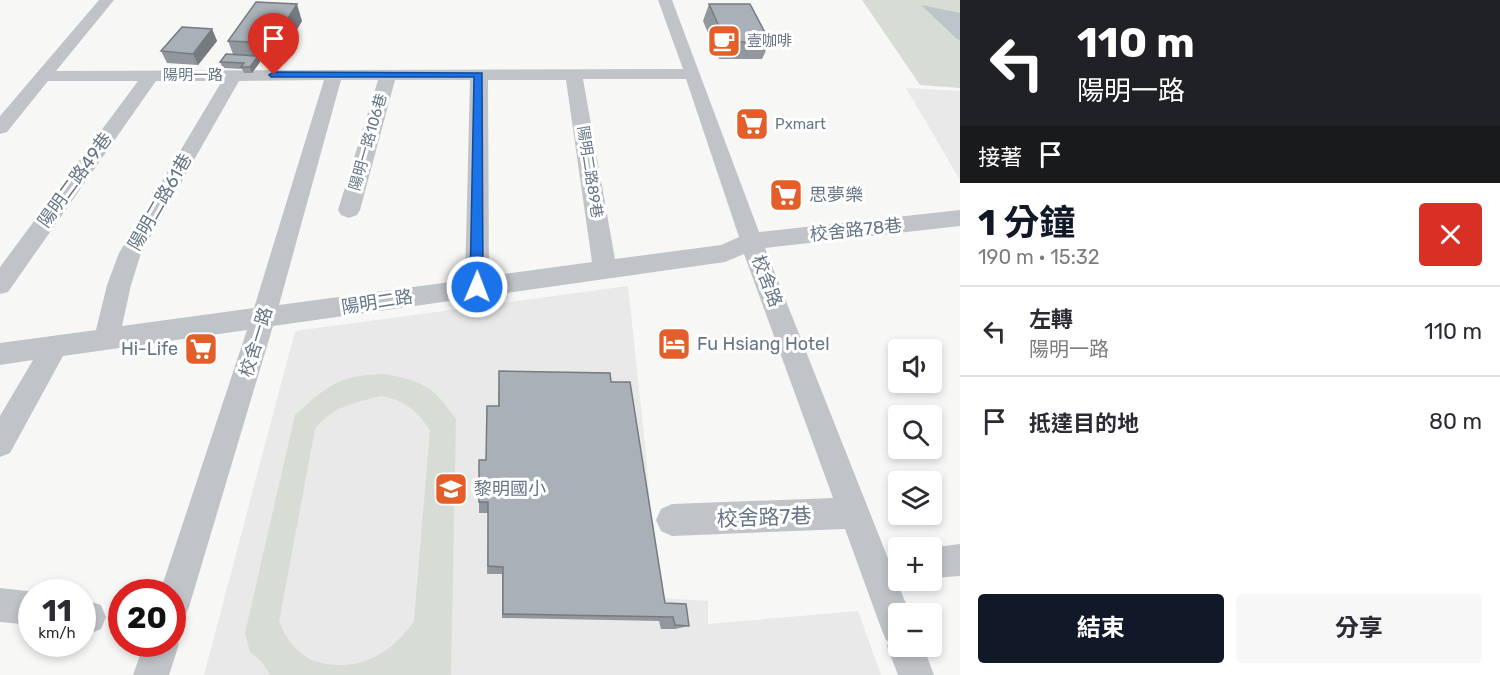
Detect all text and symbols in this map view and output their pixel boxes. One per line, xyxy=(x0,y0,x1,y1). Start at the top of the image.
pin xyxy=(248,13,299,75)
text: 110 m xyxy=(1077,18,1195,68)
icon: arrive xyxy=(257,22,290,55)
cafe icon: 壹咖啡 xyxy=(706,23,742,59)
icon: left xyxy=(978,24,1056,102)
place label: 壹咖啡 xyxy=(747,32,792,50)
street label: 陽明一路 xyxy=(163,66,223,84)
text: 陽明一路 xyxy=(1077,75,1185,107)
street label: 陽明一路106巷 xyxy=(346,91,390,193)
supermarket icon: Pxmart xyxy=(734,106,770,142)
place label: Pxmart xyxy=(775,115,826,133)
street label: 陽明二路89巷 xyxy=(574,124,606,220)
street label: 陽明二路49巷 xyxy=(33,128,117,232)
icon: arrive xyxy=(1034,138,1067,171)
text: 接著 xyxy=(978,144,1022,171)
street label: 陽明二路61巷 xyxy=(123,150,197,254)
supermarket icon: 思夢樂 xyxy=(768,177,804,213)
place label: 思夢樂 xyxy=(809,184,863,206)
text: 1 分鐘 xyxy=(978,201,1076,244)
button: close xyxy=(1419,203,1482,266)
street label: 校舍路78巷 xyxy=(809,214,903,246)
text: 190 m · 15:32 xyxy=(978,245,1100,269)
street label: 校舍路 xyxy=(747,252,787,310)
position arrow xyxy=(445,255,509,319)
street label: 陽明二路 xyxy=(340,286,414,318)
street label: 校舍一路 xyxy=(235,304,277,380)
text: 左轉 xyxy=(1029,306,1073,333)
icon: left xyxy=(978,315,1011,348)
text: 110 m xyxy=(1424,318,1482,345)
hotel icon: Fu Hsiang Hotel xyxy=(656,326,692,362)
supermarket icon: Hi-Life xyxy=(183,331,219,367)
place label: Fu Hsiang Hotel xyxy=(697,333,830,355)
text: 陽明一路 xyxy=(1029,337,1109,361)
place label: Hi-Life xyxy=(121,338,178,360)
map controls xyxy=(888,339,942,657)
button: sound xyxy=(888,339,942,393)
button: search xyxy=(888,405,942,459)
icon: arrive xyxy=(978,405,1011,438)
text: 80 m xyxy=(1429,408,1482,435)
text: 抵達目的地 xyxy=(1029,410,1139,437)
school or university icon: 黎明國小 xyxy=(433,471,469,507)
button: layers xyxy=(888,471,942,525)
place label: 黎明國小 xyxy=(474,478,546,500)
street label: 校舍路7巷 xyxy=(716,503,812,531)
button: + xyxy=(888,537,942,591)
speed limit sign: 20 xyxy=(108,579,186,657)
text: 11 xyxy=(42,593,72,629)
button: 結束 xyxy=(978,594,1224,663)
button: 分享 xyxy=(1236,594,1482,663)
button: − xyxy=(888,603,942,657)
text: km/h xyxy=(38,624,76,642)

